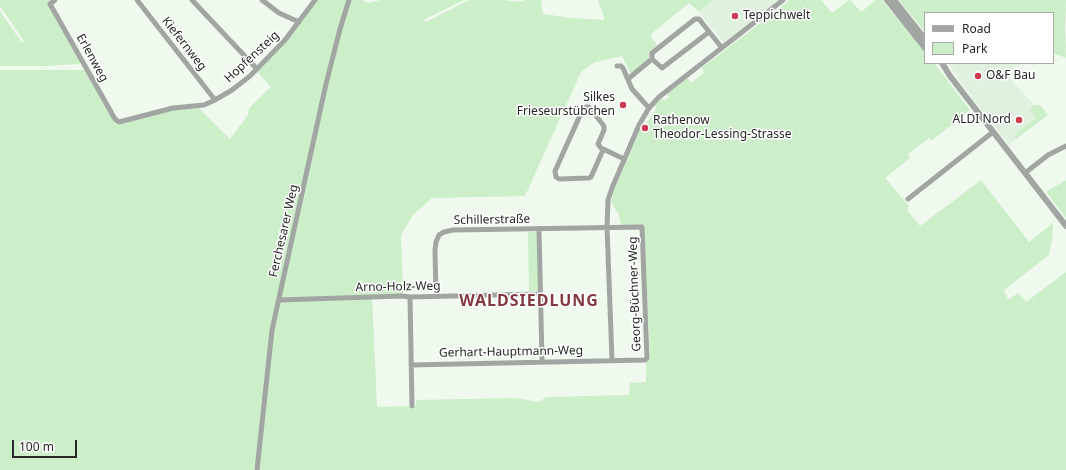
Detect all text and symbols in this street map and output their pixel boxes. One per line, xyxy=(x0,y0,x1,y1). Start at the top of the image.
place label: Teppichwelt xyxy=(743,9,810,23)
marker: Teppichwelt xyxy=(730,11,740,21)
legend xyxy=(924,12,1054,64)
street label: Kiefernweg xyxy=(159,14,209,74)
text: Road xyxy=(962,20,991,37)
street label: Hopfensteig xyxy=(222,28,282,86)
street label: Erlenweg xyxy=(73,32,111,84)
text: Park xyxy=(962,40,987,57)
place label: O&F Bau xyxy=(986,69,1035,83)
marker: O&F Bau xyxy=(973,71,983,81)
place label: Silkes Frieseurstübchen xyxy=(517,91,615,119)
marker: Silkes Frieseurstübchen xyxy=(618,100,628,110)
place label: ALDI Nord xyxy=(953,113,1011,127)
place label: Rathenow Theodor-Lessing-Strasse xyxy=(653,114,792,142)
marker: ALDI Nord xyxy=(1014,115,1024,125)
marker: Rathenow Theodor-Lessing-Strasse xyxy=(640,123,650,133)
street label: Ferchesarer Weg xyxy=(266,183,302,279)
street label: Schillerstraße xyxy=(454,212,530,228)
street label: Georg-Büchner-Weg xyxy=(626,236,644,352)
street label: Arno-Holz-Weg xyxy=(355,279,441,295)
district label: WALDSIEDLUNG xyxy=(459,291,599,311)
street label: Gerhart-Hauptmann-Weg xyxy=(439,344,583,360)
scale bar xyxy=(14,432,79,458)
text: 100 m xyxy=(19,438,54,455)

